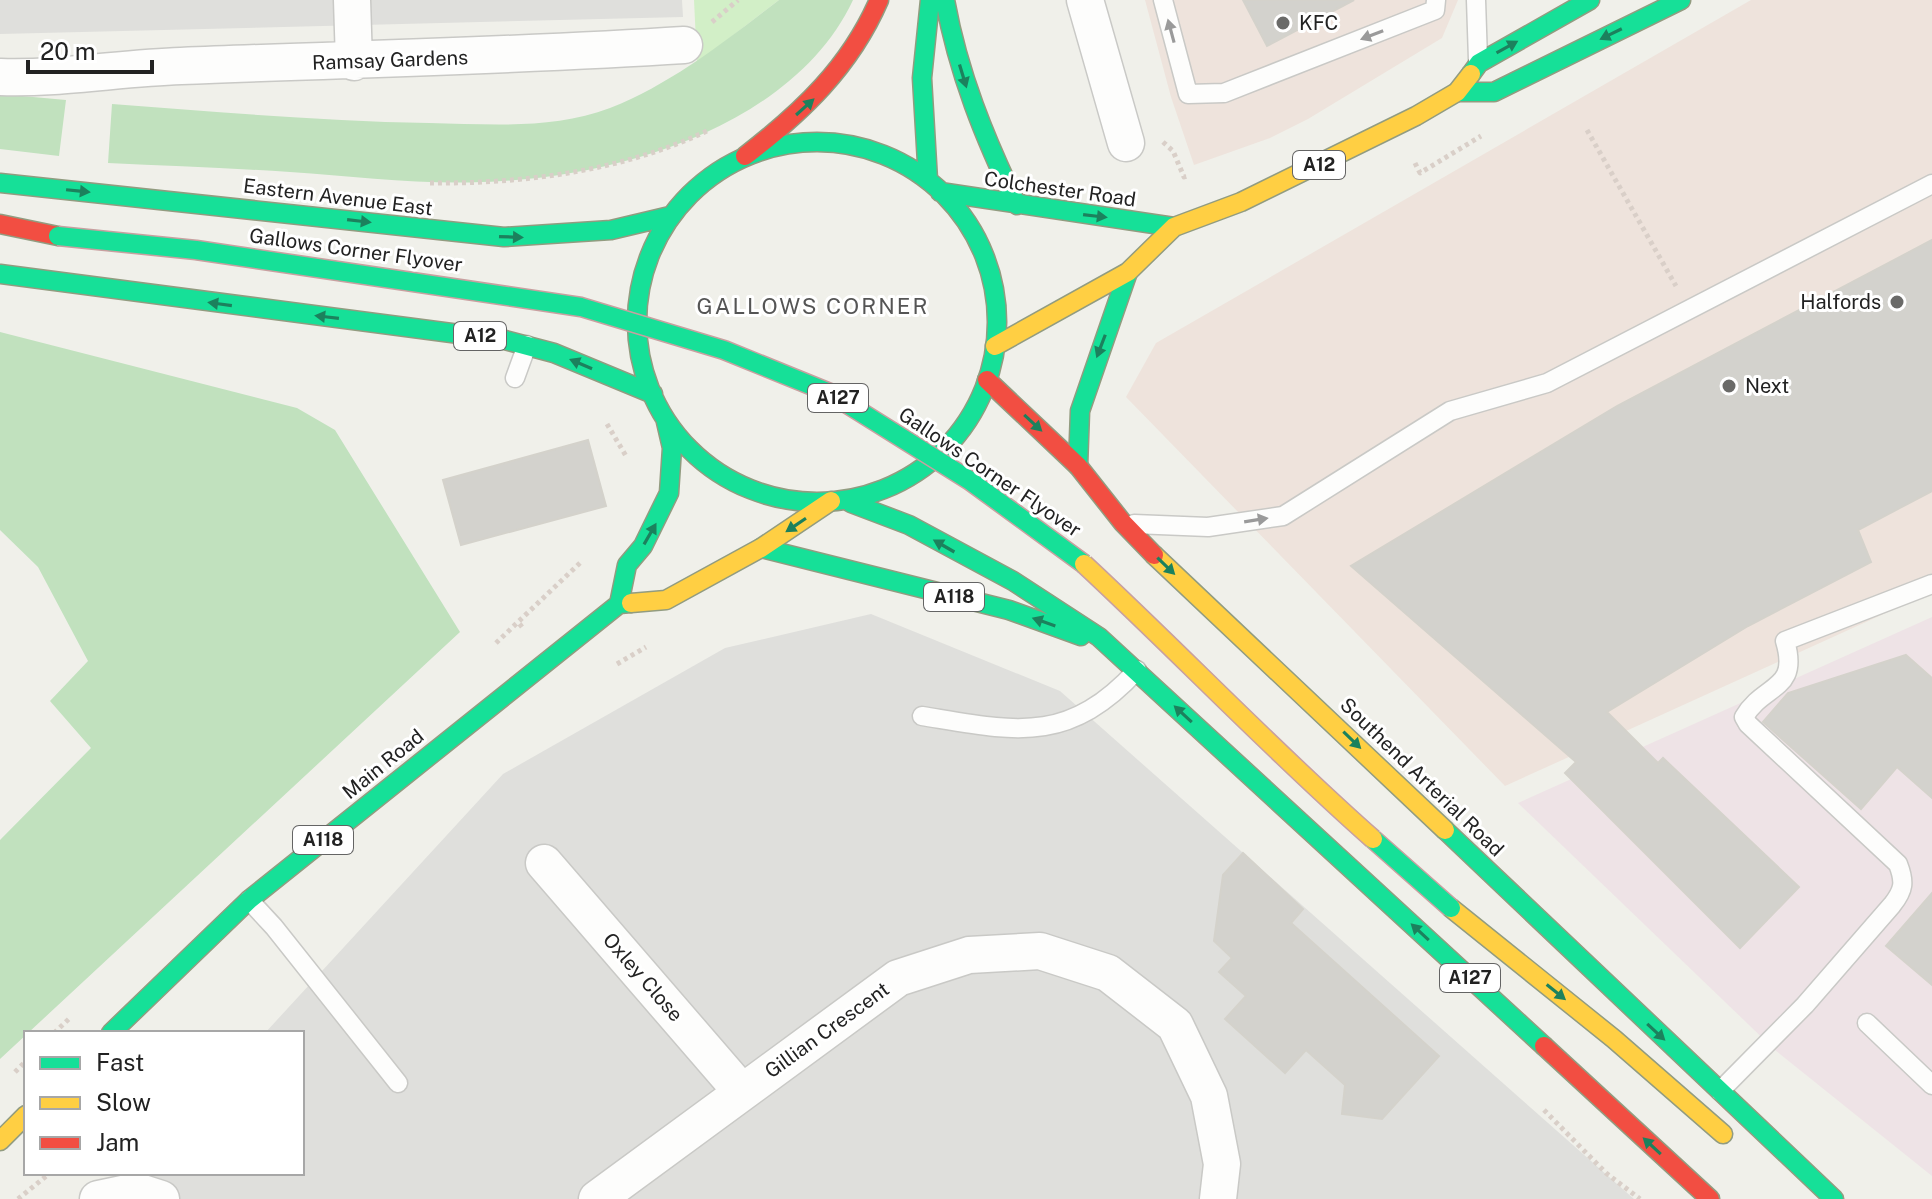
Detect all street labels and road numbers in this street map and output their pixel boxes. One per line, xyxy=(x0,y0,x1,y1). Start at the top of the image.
street label: Ramsay Gardens xyxy=(312,45,468,75)
road number: A12 xyxy=(1293,151,1345,179)
street label: Colchester Road xyxy=(983,166,1137,212)
street label: Eastern Avenue East xyxy=(242,173,434,221)
street label: Gallows Corner Flyover xyxy=(248,223,464,277)
road number: A12 xyxy=(454,322,506,350)
road number: A127 xyxy=(808,384,868,412)
street label: Gallows Corner Flyover xyxy=(894,402,1086,542)
road number: A118 xyxy=(924,583,984,611)
street label: Southend Arterial Road xyxy=(1335,693,1509,861)
street label: Main Road xyxy=(338,724,428,804)
road number: A118 xyxy=(293,826,353,854)
street label: Oxley Close xyxy=(598,928,688,1026)
road number: A127 xyxy=(1440,964,1500,992)
street label: Gillian Crescent xyxy=(760,977,894,1083)

